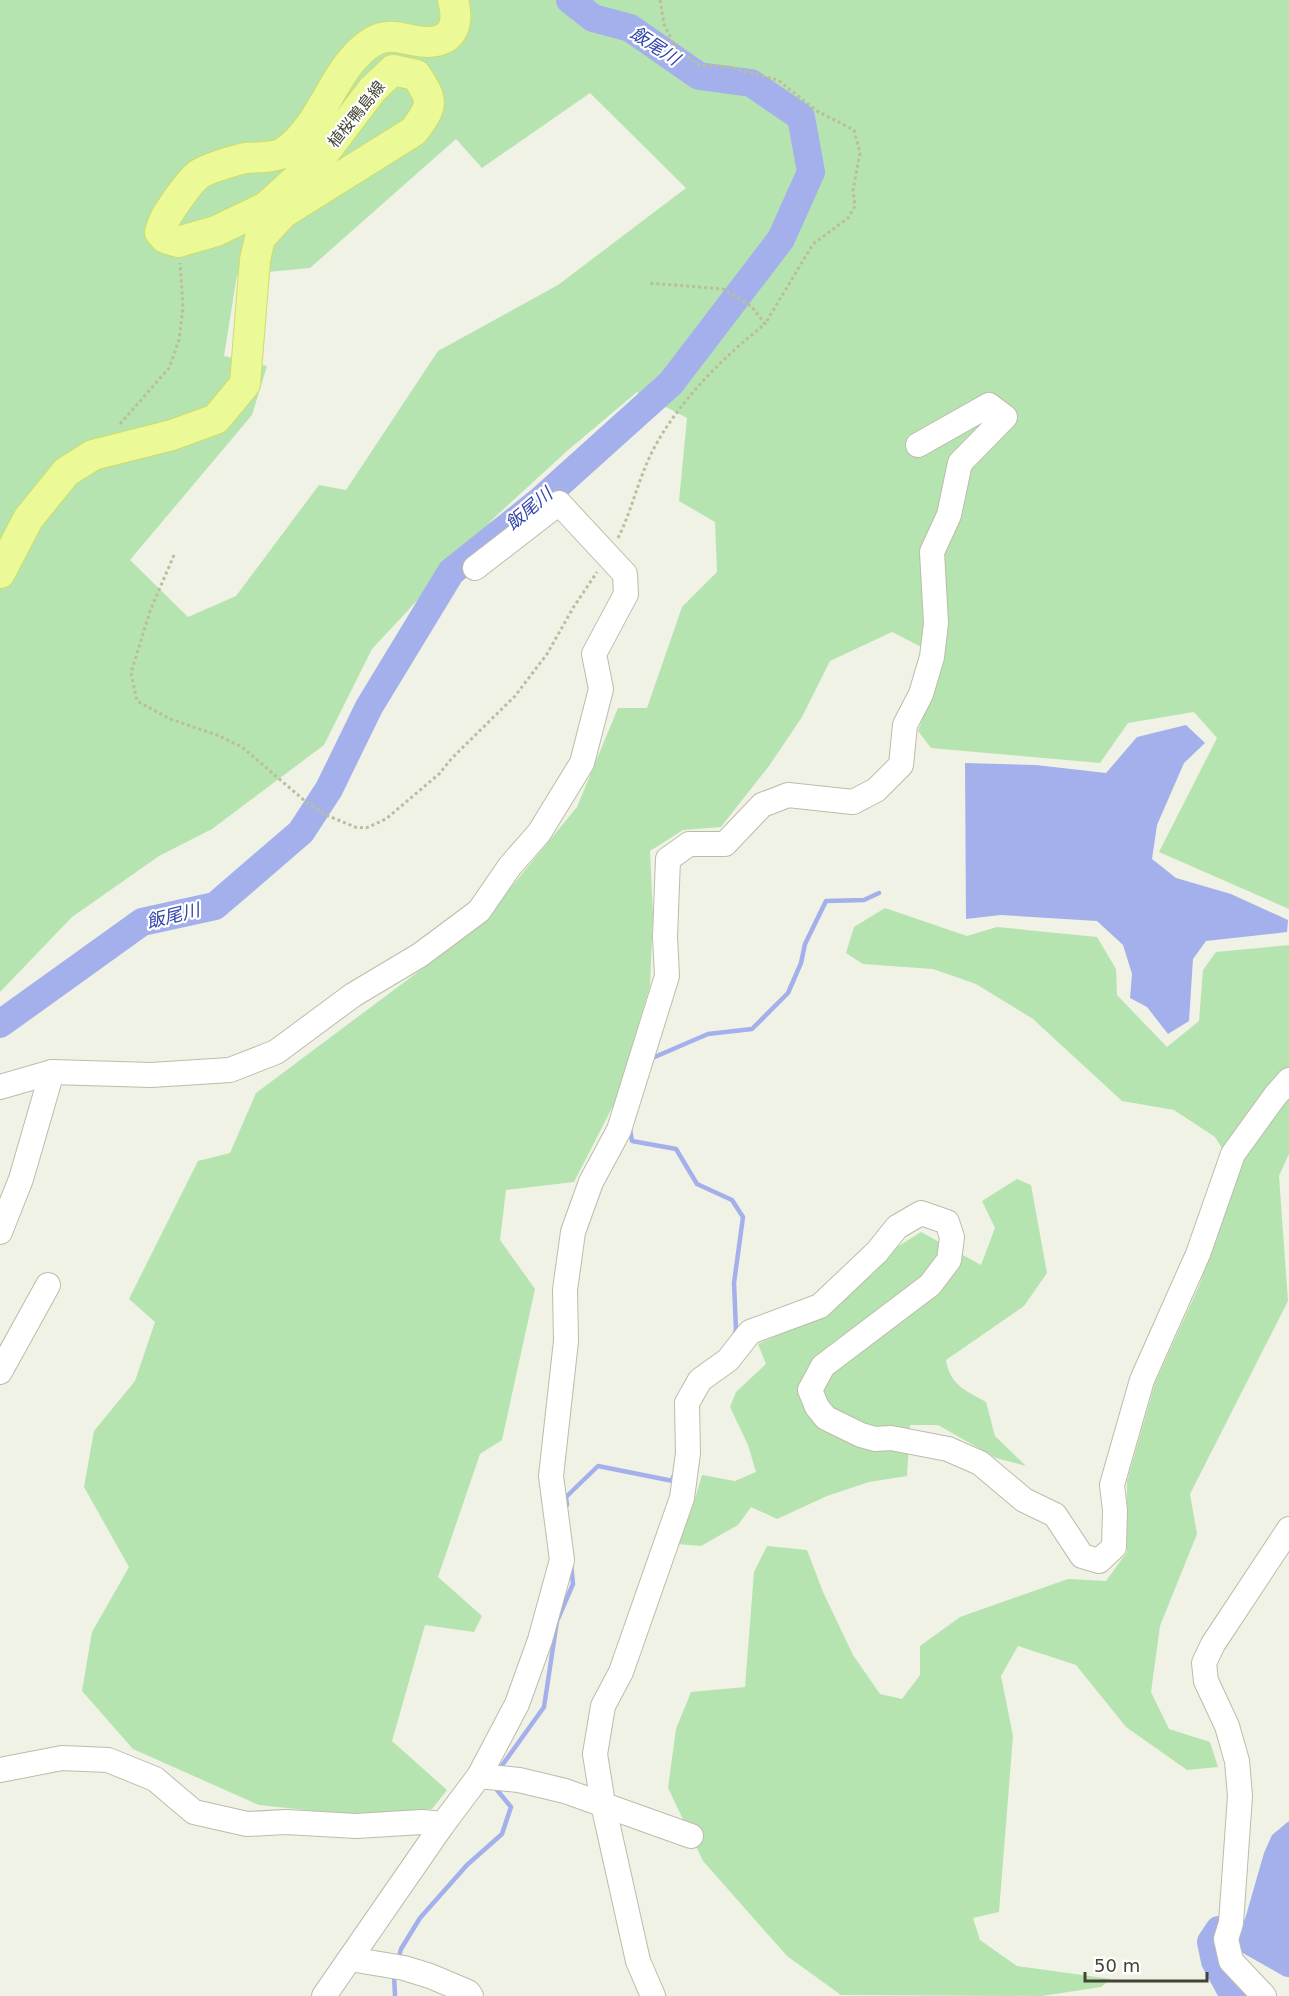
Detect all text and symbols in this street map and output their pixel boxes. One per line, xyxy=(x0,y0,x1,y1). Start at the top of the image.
water label: 飯尾川 xyxy=(627,22,685,70)
street label: 植桜鴨島線 xyxy=(324,77,389,151)
water label: 飯尾川 xyxy=(501,482,558,534)
water label: 飯尾川 xyxy=(144,898,204,932)
scale bar xyxy=(1085,1945,1206,1983)
text: 50 m xyxy=(1094,1955,1140,1976)

